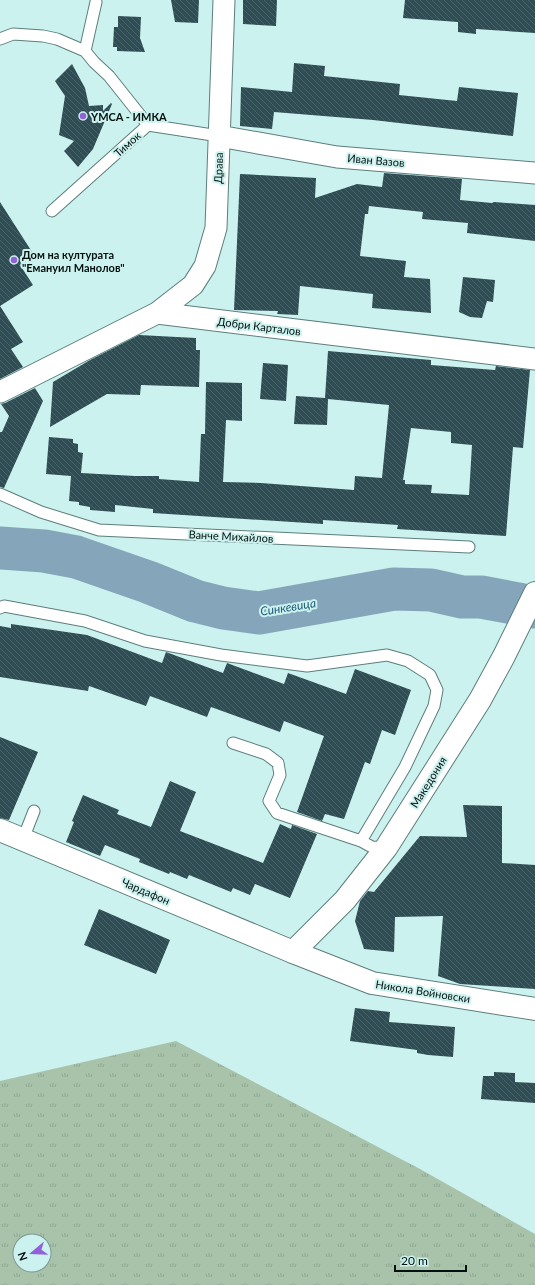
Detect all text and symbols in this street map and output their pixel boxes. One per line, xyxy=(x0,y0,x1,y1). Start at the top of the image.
place label: YMCA - ИМКА xyxy=(90,110,167,123)
marker: YMCA - ИМКА xyxy=(78,111,88,121)
street label: Тимок xyxy=(111,128,143,159)
street label: Иван Вазов xyxy=(347,151,405,169)
street label: Драва xyxy=(211,152,225,184)
place label: Дом на културата "Емануил Манолов" xyxy=(22,248,125,274)
marker: Дом на културата "Емануил Манолов" xyxy=(9,255,19,265)
street label: Добри Карталов xyxy=(216,314,302,338)
street label: Ванче Михайлов xyxy=(188,527,274,545)
water label: Синкевица xyxy=(259,595,317,619)
street label: Македония xyxy=(407,754,449,810)
street label: Чардафон xyxy=(120,875,172,907)
street label: Никола Войновски xyxy=(375,977,471,1005)
north arrow xyxy=(12,1233,52,1273)
scale bar xyxy=(395,1247,466,1273)
text: N xyxy=(15,1250,30,1263)
text: 20 m xyxy=(401,1253,428,1268)

